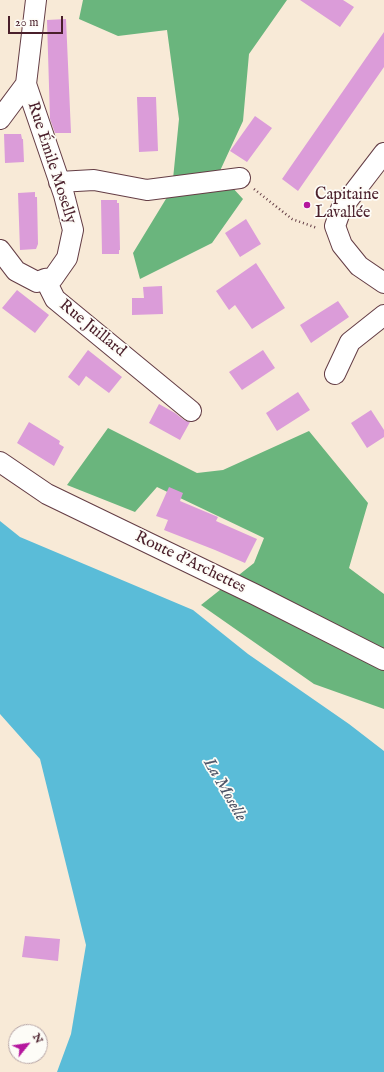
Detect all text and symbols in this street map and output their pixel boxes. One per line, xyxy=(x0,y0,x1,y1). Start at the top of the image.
scale bar xyxy=(10,8,65,34)
text: 20 m xyxy=(15,15,38,30)
street label: Rue Émile Moselly xyxy=(22,100,80,226)
place label: Capitaine Lavallée xyxy=(315,186,379,224)
marker: Capitaine Lavallée xyxy=(302,200,312,210)
street label: Rue Juillard xyxy=(55,296,129,362)
street label: Route d'Archettes xyxy=(131,528,249,598)
water label: La Moselle xyxy=(198,755,250,825)
north arrow xyxy=(8,1024,48,1064)
text: N xyxy=(29,1031,46,1046)

